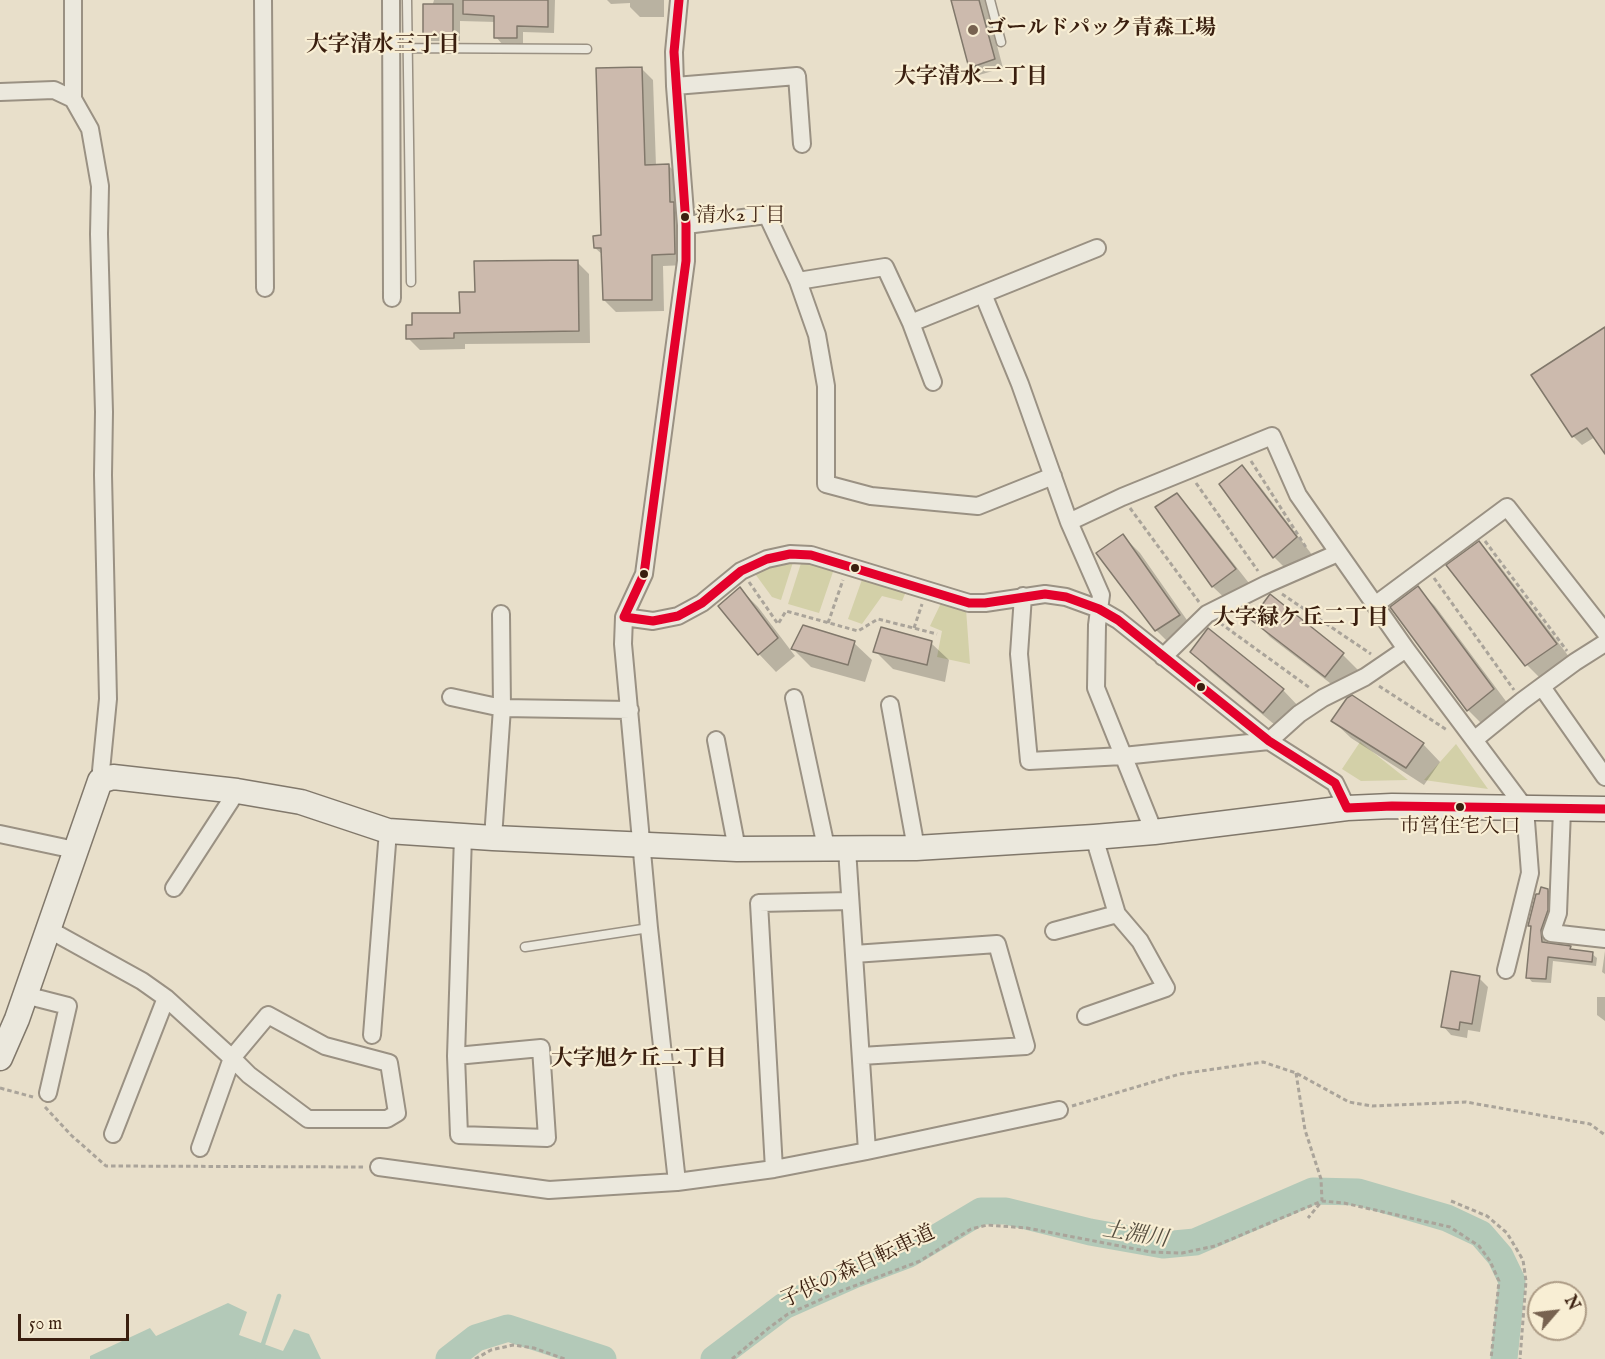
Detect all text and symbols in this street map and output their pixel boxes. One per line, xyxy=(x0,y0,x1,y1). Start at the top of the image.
place label: ゴールドパック青森工場 xyxy=(985,17,1216,43)
marker: ゴールドパック青森工場 xyxy=(966,23,980,37)
district label: 大字清水三丁目 xyxy=(306,33,460,59)
district label: 大字清水二丁目 xyxy=(894,65,1048,91)
place label: 清水2丁目 xyxy=(696,205,785,229)
marker: 清水2丁目 xyxy=(679,211,691,223)
unlabelled marker xyxy=(849,562,861,574)
unlabelled marker xyxy=(638,568,650,580)
district label: 大字緑ケ丘二丁目 xyxy=(1213,606,1389,632)
unlabelled marker xyxy=(1195,681,1207,693)
marker: 市営住宅入口 xyxy=(1454,801,1466,813)
place label: 市営住宅入口 xyxy=(1400,816,1520,840)
district label: 大字旭ケ丘二丁目 xyxy=(551,1047,727,1073)
water label: 土淵川 xyxy=(1100,1218,1170,1254)
street label: 子供の森自転車道 xyxy=(777,1221,939,1315)
north arrow xyxy=(1527,1281,1587,1341)
text: N xyxy=(1559,1293,1583,1314)
scale bar xyxy=(21,1302,132,1340)
text: 50 m xyxy=(29,1313,62,1336)

